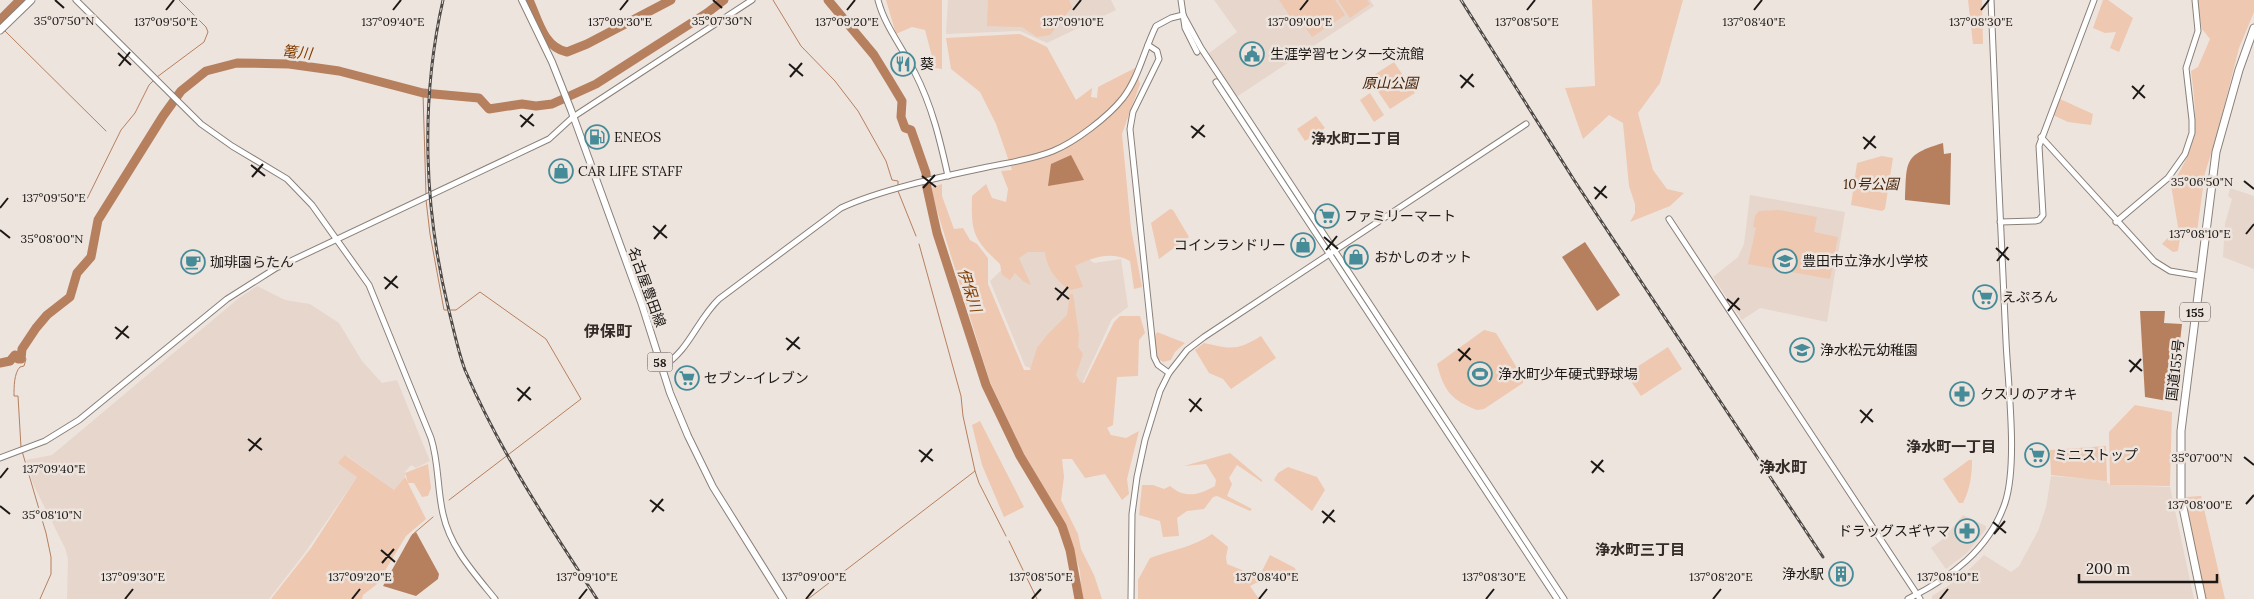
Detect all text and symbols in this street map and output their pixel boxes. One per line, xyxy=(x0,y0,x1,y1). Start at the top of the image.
text: 35°07'50"N xyxy=(34,13,94,28)
text: 35°07'30"N xyxy=(692,13,752,28)
text: 137°09'50"E xyxy=(134,14,198,29)
text: 137°09'40"E xyxy=(361,14,425,29)
text: 137°09'30"E xyxy=(588,14,652,29)
text: 137°09'20"E xyxy=(815,14,879,29)
text: 137°09'10"E xyxy=(1042,14,1104,29)
text: 137°09'00"E xyxy=(1268,14,1332,29)
text: 137°08'50"E xyxy=(1495,14,1559,29)
text: 137°08'40"E xyxy=(1723,14,1785,29)
text: 137°08'30"E xyxy=(1949,14,2013,29)
water label: 篭川 xyxy=(281,41,315,63)
public building icon: 生涯学習センタ一交流館 xyxy=(1239,41,1265,67)
place label: 生涯学習センタ一交流館 xyxy=(1270,45,1424,63)
restaurant icon: 葵 xyxy=(890,51,916,77)
place label: 葵 xyxy=(920,55,934,73)
park label: 原山公園 xyxy=(1362,74,1420,92)
fuel station icon: ENEOS xyxy=(584,124,610,150)
place label: ENEOS xyxy=(614,128,661,146)
district label: 浄水町二丁目 xyxy=(1311,129,1401,148)
shop icon: CAR LIFE STAFF xyxy=(548,158,574,184)
place label: CAR LIFE STAFF xyxy=(578,162,683,180)
text: 35°06'50"N xyxy=(2171,174,2233,189)
park label: 10号公園 xyxy=(1843,175,1901,193)
text: 137°09'50"E xyxy=(22,190,86,205)
supermarket icon: ファミリーマート xyxy=(1314,203,1340,229)
place label: ファミリーマート xyxy=(1344,207,1456,225)
text: 137°08'10"E xyxy=(2169,226,2231,241)
text: 35°08'00"N xyxy=(21,231,83,246)
shop icon: コインランドリー xyxy=(1290,232,1316,258)
place label: コインランドリー xyxy=(1174,236,1286,254)
street label: 名古屋豊田線 xyxy=(624,244,670,330)
shop icon: おかしのオット xyxy=(1343,244,1369,270)
place label: おかしのオット xyxy=(1374,248,1472,266)
school or university icon: 豊田市立浄水小学校 xyxy=(1772,248,1798,274)
cafe icon: 珈琲園らたん xyxy=(180,249,206,275)
place label: 豊田市立浄水小学校 xyxy=(1802,252,1928,270)
place label: 珈琲園らたん xyxy=(210,253,294,271)
water label: 伊保川 xyxy=(954,266,987,316)
supermarket icon: えぷろん xyxy=(1972,284,1998,310)
place label: えぷろん xyxy=(2002,288,2058,306)
road number: 155 xyxy=(2180,302,2210,322)
district label: 伊保町 xyxy=(583,321,632,341)
school or university icon: 浄水松元幼稚園 xyxy=(1789,337,1815,363)
street label: 国道155号 xyxy=(2162,338,2188,402)
place label: 浄水松元幼稚園 xyxy=(1820,341,1918,359)
road number: 58 xyxy=(648,352,672,372)
sports icon: 浄水町少年硬式野球場 xyxy=(1467,361,1493,387)
supermarket icon: セブン-イレブン xyxy=(674,365,700,391)
place label: 浄水町少年硬式野球場 xyxy=(1498,365,1638,383)
place label: セブン-イレブン xyxy=(704,369,809,387)
pharmacy icon: クスリのアオキ xyxy=(1949,381,1975,407)
place label: クスリのアオキ xyxy=(1980,385,2078,403)
district label: 浄水町一丁目 xyxy=(1906,437,1996,456)
supermarket icon: ミニストップ xyxy=(2024,442,2050,468)
place label: ミニストップ xyxy=(2054,446,2138,464)
text: 35°07'00"N xyxy=(2171,450,2233,465)
district label: 浄水町 xyxy=(1759,457,1807,477)
text: 137°09'40"E xyxy=(22,461,86,476)
text: 137°08'00"E xyxy=(2168,497,2232,512)
text: 35°08'10"N xyxy=(22,507,82,522)
pharmacy icon: ドラッグスギヤマ xyxy=(1954,518,1980,544)
place label: ドラッグスギヤマ xyxy=(1838,522,1950,540)
district label: 浄水町三丁目 xyxy=(1595,540,1685,559)
scale bar xyxy=(2079,552,2216,584)
text: 200 m xyxy=(2086,559,2130,578)
building icon: 浄水駅 xyxy=(1828,561,1854,587)
place label: 浄水駅 xyxy=(1782,565,1824,583)
text: 137°09'30"E xyxy=(101,569,165,584)
text: 137°09'20"E xyxy=(328,569,392,584)
text: 137°09'10"E xyxy=(556,569,618,584)
text: 137°09'00"E xyxy=(782,569,846,584)
text: 137°08'50"E xyxy=(1009,569,1073,584)
text: 137°08'40"E xyxy=(1236,569,1298,584)
text: 137°08'30"E xyxy=(1462,569,1526,584)
text: 137°08'20"E xyxy=(1689,569,1753,584)
text: 137°08'10"E xyxy=(1917,569,1979,584)

